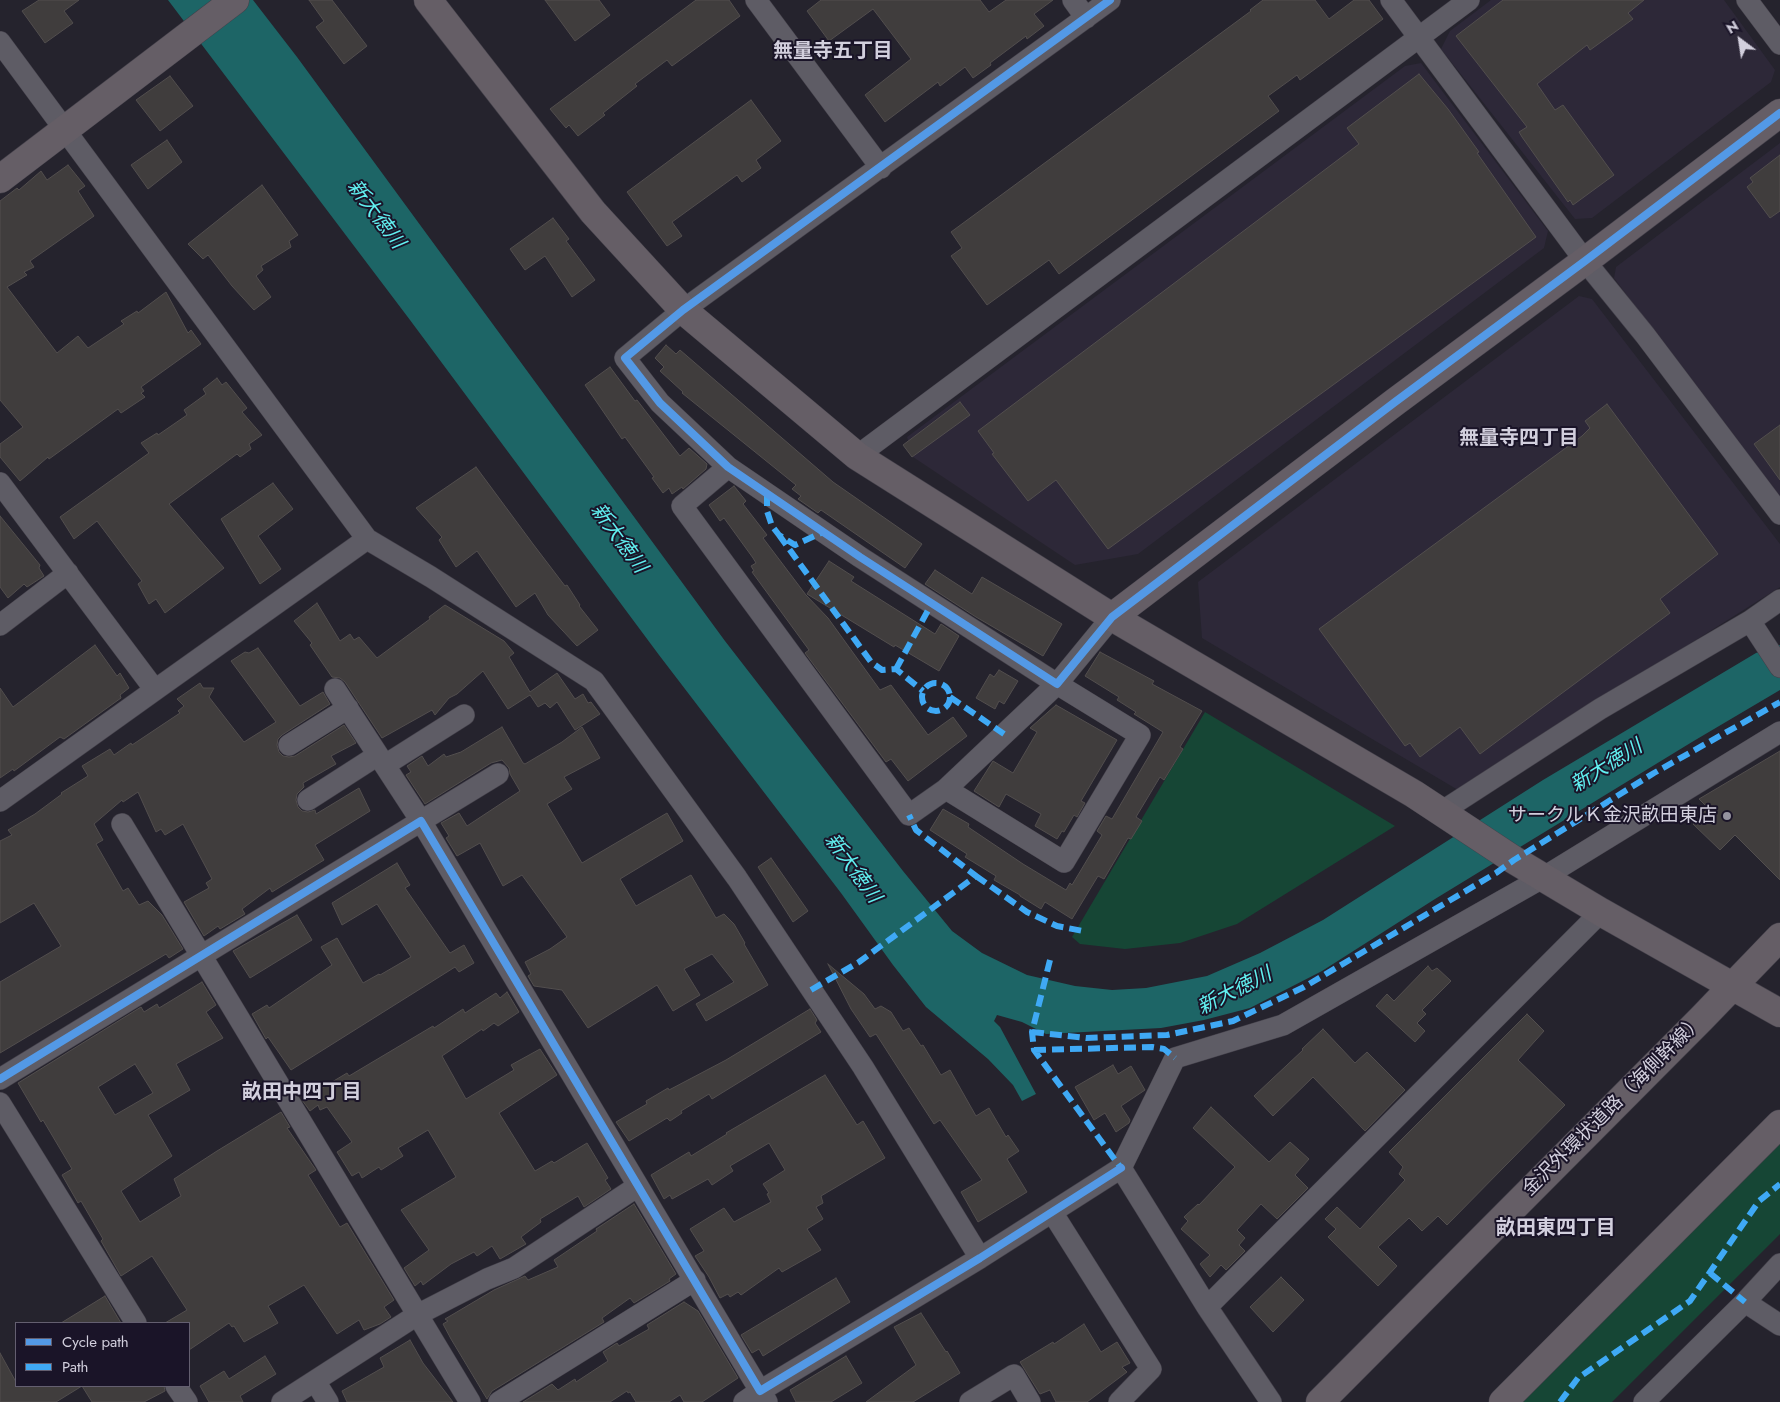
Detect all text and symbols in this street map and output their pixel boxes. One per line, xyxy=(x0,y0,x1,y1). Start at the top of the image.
north arrow xyxy=(1715,15,1765,65)
text: N xyxy=(1722,16,1742,39)
district label: 無量寺五丁目 xyxy=(773,40,893,64)
water label: 新大徳川 xyxy=(341,176,409,254)
district label: 無量寺四丁目 xyxy=(1459,427,1579,451)
water label: 新大徳川 xyxy=(585,500,651,578)
water label: 新大徳川 xyxy=(1567,736,1647,798)
place label: サークルＫ金沢畝田東店 xyxy=(1508,805,1717,827)
marker: サークルＫ金沢畝田東店 xyxy=(1721,810,1733,822)
water label: 新大徳川 xyxy=(819,830,885,908)
water label: 新大徳川 xyxy=(1194,963,1276,1021)
street label: 金沢外環状道路（海側幹線） xyxy=(1519,1011,1709,1201)
district label: 畝田中四丁目 xyxy=(242,1081,362,1105)
district label: 畝田東四丁目 xyxy=(1496,1217,1616,1241)
legend xyxy=(15,1322,190,1387)
text: Cycle path xyxy=(62,1331,129,1353)
text: Path xyxy=(62,1356,88,1378)

